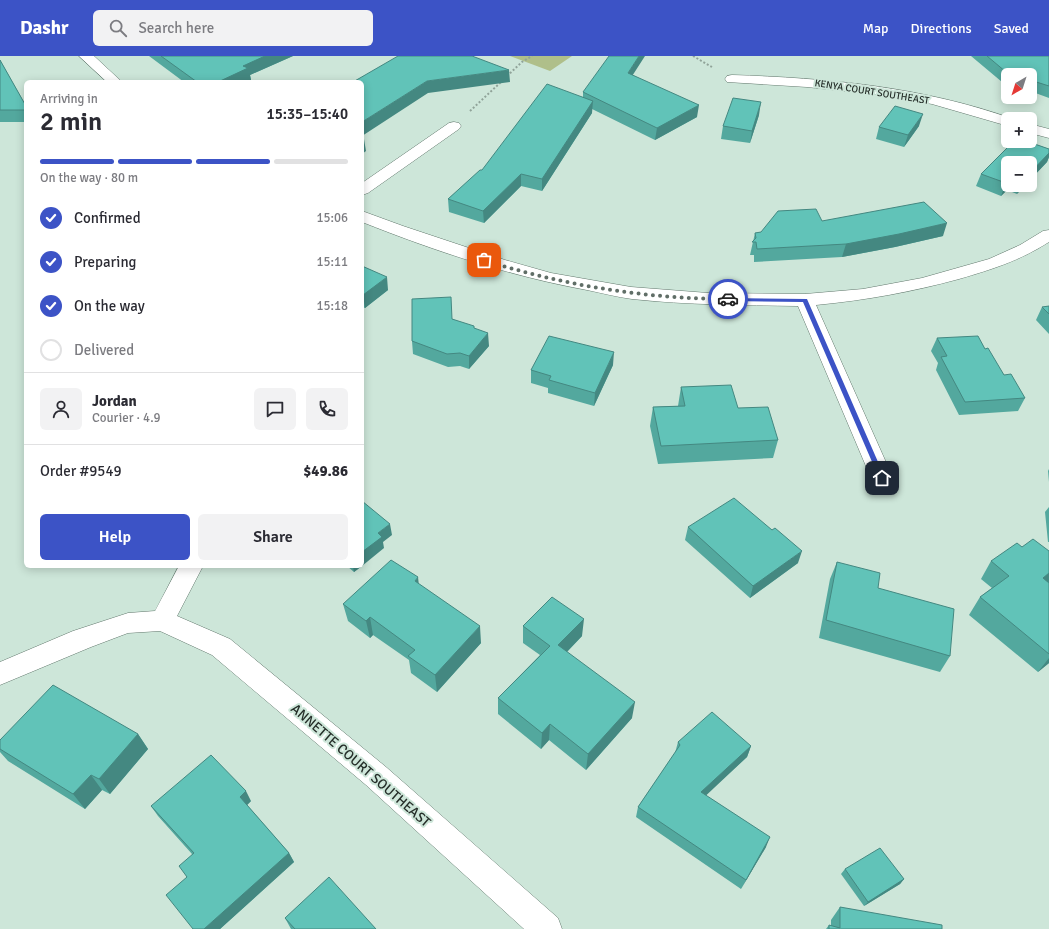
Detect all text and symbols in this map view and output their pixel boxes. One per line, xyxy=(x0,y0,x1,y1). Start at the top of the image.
search box xyxy=(93,10,373,46)
text: Dashr xyxy=(20,16,69,40)
icon: search xyxy=(107,17,129,39)
text: Search here xyxy=(139,19,214,37)
text: Map xyxy=(863,20,889,37)
text: Directions xyxy=(911,20,972,37)
text: Saved xyxy=(994,20,1029,37)
north arrow xyxy=(1001,68,1037,104)
map controls xyxy=(1001,68,1037,192)
street label: KENYA COURT SOUTHEAST xyxy=(814,77,930,107)
text: Arriving in xyxy=(40,91,98,107)
text: 15:35–15:40 xyxy=(267,105,348,123)
text: 2 min xyxy=(40,106,102,138)
button: + xyxy=(1001,112,1037,148)
button: − xyxy=(1001,156,1037,192)
text: On the way · 80 m xyxy=(40,170,138,186)
icon: check xyxy=(40,207,62,229)
text: Confirmed xyxy=(74,209,141,227)
text: 15:06 xyxy=(316,210,348,226)
pin xyxy=(467,243,501,277)
icon: bag xyxy=(473,249,495,271)
icon: check xyxy=(40,251,62,273)
text: Preparing xyxy=(74,253,137,271)
text: 15:11 xyxy=(316,254,348,270)
courier xyxy=(708,279,748,319)
icon: car xyxy=(717,288,739,310)
icon: check xyxy=(40,295,62,317)
text: On the way xyxy=(74,297,145,315)
text: 15:18 xyxy=(316,298,348,314)
text: Delivered xyxy=(74,341,134,359)
button: person xyxy=(40,388,82,430)
button: chat xyxy=(254,388,296,430)
button: phone xyxy=(306,388,348,430)
text: Jordan xyxy=(92,392,137,410)
text: Courier · 4.9 xyxy=(92,410,161,426)
pin xyxy=(865,461,899,495)
text: Order #9549 xyxy=(40,462,122,480)
text: $49.86 xyxy=(303,462,348,480)
icon: home xyxy=(871,467,893,489)
button: Help xyxy=(40,514,190,560)
button: Share xyxy=(198,514,348,560)
street label: ANNETTE COURT SOUTHEAST xyxy=(287,700,434,831)

